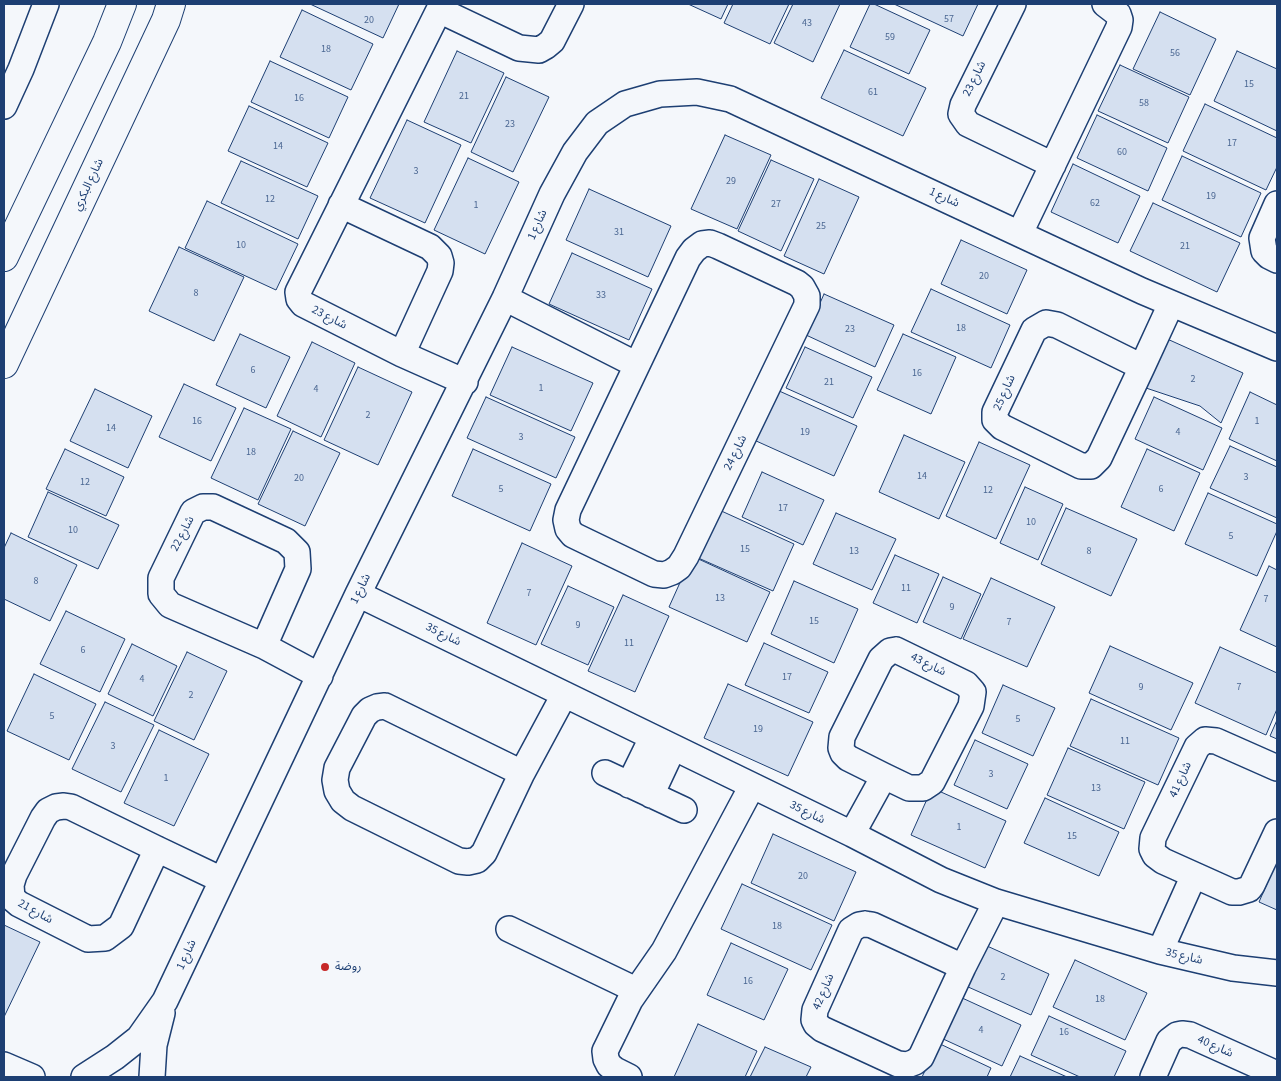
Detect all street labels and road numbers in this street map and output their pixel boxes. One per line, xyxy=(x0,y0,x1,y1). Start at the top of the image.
street label: شارع 23 xyxy=(960,59,990,99)
street label: شارع البكري xyxy=(71,157,107,213)
street label: شارع 1 xyxy=(927,185,961,211)
street label: شارع 1 xyxy=(525,208,551,242)
street label: شارع 23 xyxy=(309,303,349,333)
street label: شارع 25 xyxy=(991,373,1019,413)
street label: شارع 24 xyxy=(721,433,751,473)
street label: شارع 22 xyxy=(168,514,198,554)
street label: شارع 1 xyxy=(348,572,374,606)
street label: شارع 35 xyxy=(423,620,463,650)
street label: شارع 43 xyxy=(908,650,948,680)
street label: شارع 41 xyxy=(1167,760,1195,800)
street label: شارع 35 xyxy=(787,798,827,828)
street label: شارع 21 xyxy=(15,897,55,927)
street label: شارع 1 xyxy=(174,938,200,972)
street label: شارع 35 xyxy=(1164,946,1204,968)
street label: شارع 42 xyxy=(810,972,838,1012)
street label: شارع 40 xyxy=(1195,1033,1235,1061)

